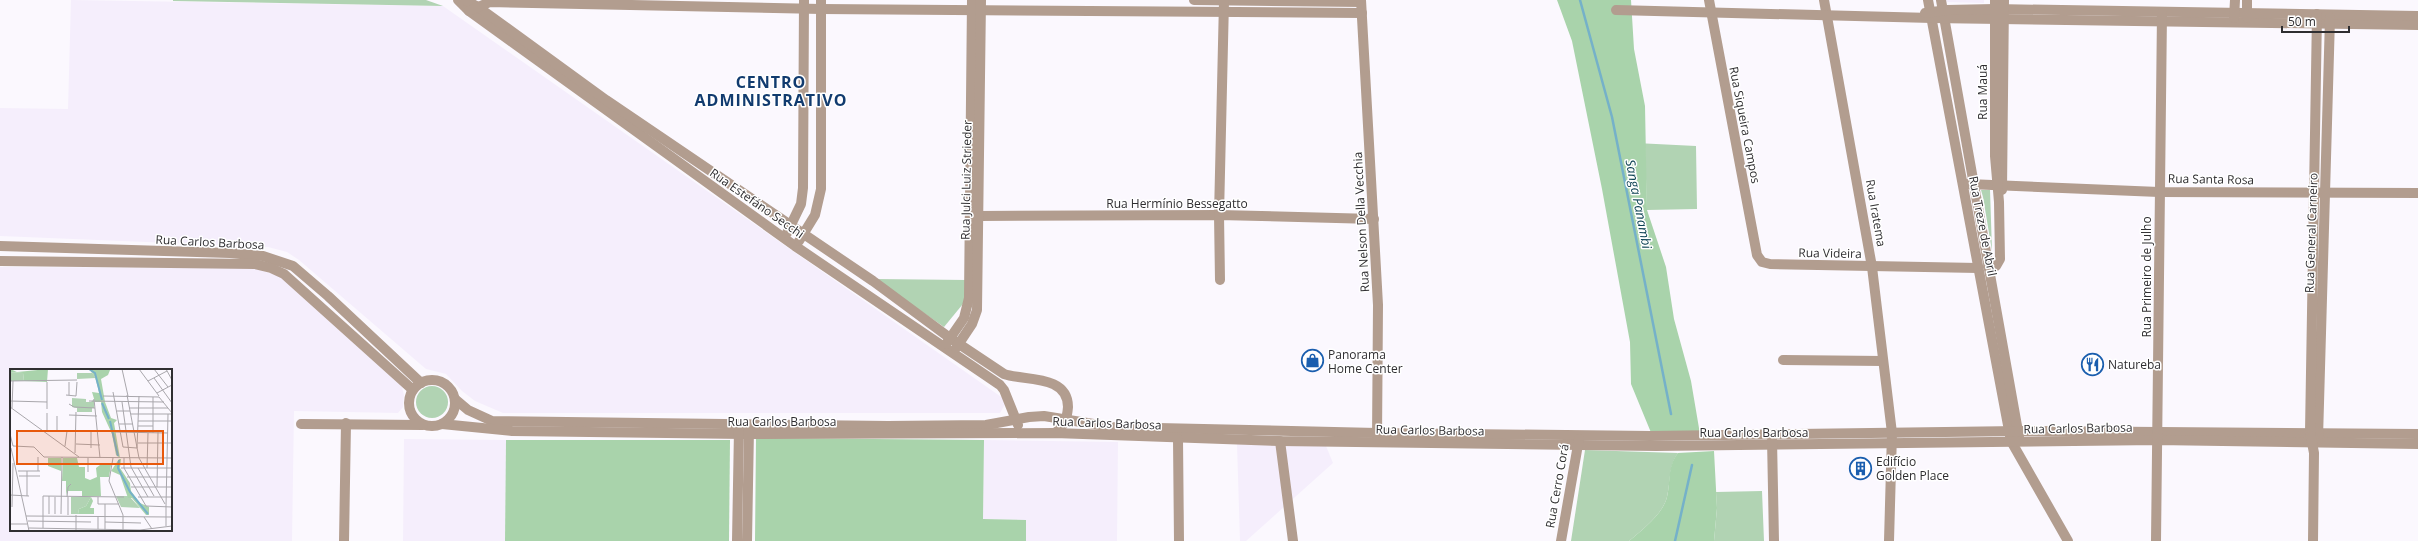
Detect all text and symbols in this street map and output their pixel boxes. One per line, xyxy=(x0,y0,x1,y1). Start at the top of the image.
scale bar xyxy=(2282,8,2349,34)
text: 50 m xyxy=(2288,13,2316,30)
street label: Rua Mauá xyxy=(1974,64,1991,120)
street label: Rua Siqueira Campos xyxy=(1725,65,1765,185)
district label: CENTRO ADMINISTRATIVO xyxy=(695,71,847,111)
street label: Rua Julci Luiz Strieder xyxy=(956,120,976,240)
street label: Rua Nelson Della Vecchia xyxy=(1349,151,1373,293)
water label: Sanga Panambi xyxy=(1622,158,1657,251)
street label: Rua Estefáno Secchi xyxy=(706,164,808,242)
street label: Rua Santa Rosa xyxy=(2168,170,2254,188)
street label: Rua General Carneiro xyxy=(2300,173,2322,293)
street label: Rua Treze de Abril xyxy=(1965,175,2001,277)
street label: Rua Iratema xyxy=(1862,178,1890,248)
street label: Rua Hermínio Bessegatto xyxy=(1106,195,1248,212)
street label: Rua Primeiro de Julho xyxy=(2138,216,2155,338)
street label: Rua Carlos Barbosa xyxy=(155,231,265,253)
street label: Rua Videira xyxy=(1798,244,1862,262)
place label: Panorama Home Center xyxy=(1328,346,1403,377)
shop icon: Panorama Home Center xyxy=(1300,348,1326,374)
restaurant icon: Natureba xyxy=(2079,351,2105,377)
place label: Natureba xyxy=(2108,356,2161,373)
inset map xyxy=(10,369,172,531)
street label: Rua Carlos Barbosa xyxy=(727,413,837,430)
street label: Rua Carlos Barbosa xyxy=(1052,413,1162,433)
street label: Rua Carlos Barbosa xyxy=(2023,419,2133,437)
street label: Rua Carlos Barbosa xyxy=(1375,421,1485,439)
street label: Rua Carlos Barbosa xyxy=(1699,424,1809,441)
street label: Rua Cerro Corá xyxy=(1541,443,1573,529)
place label: Edifício Golden Place xyxy=(1876,453,1949,484)
building icon: Edifício Golden Place xyxy=(1848,455,1874,481)

